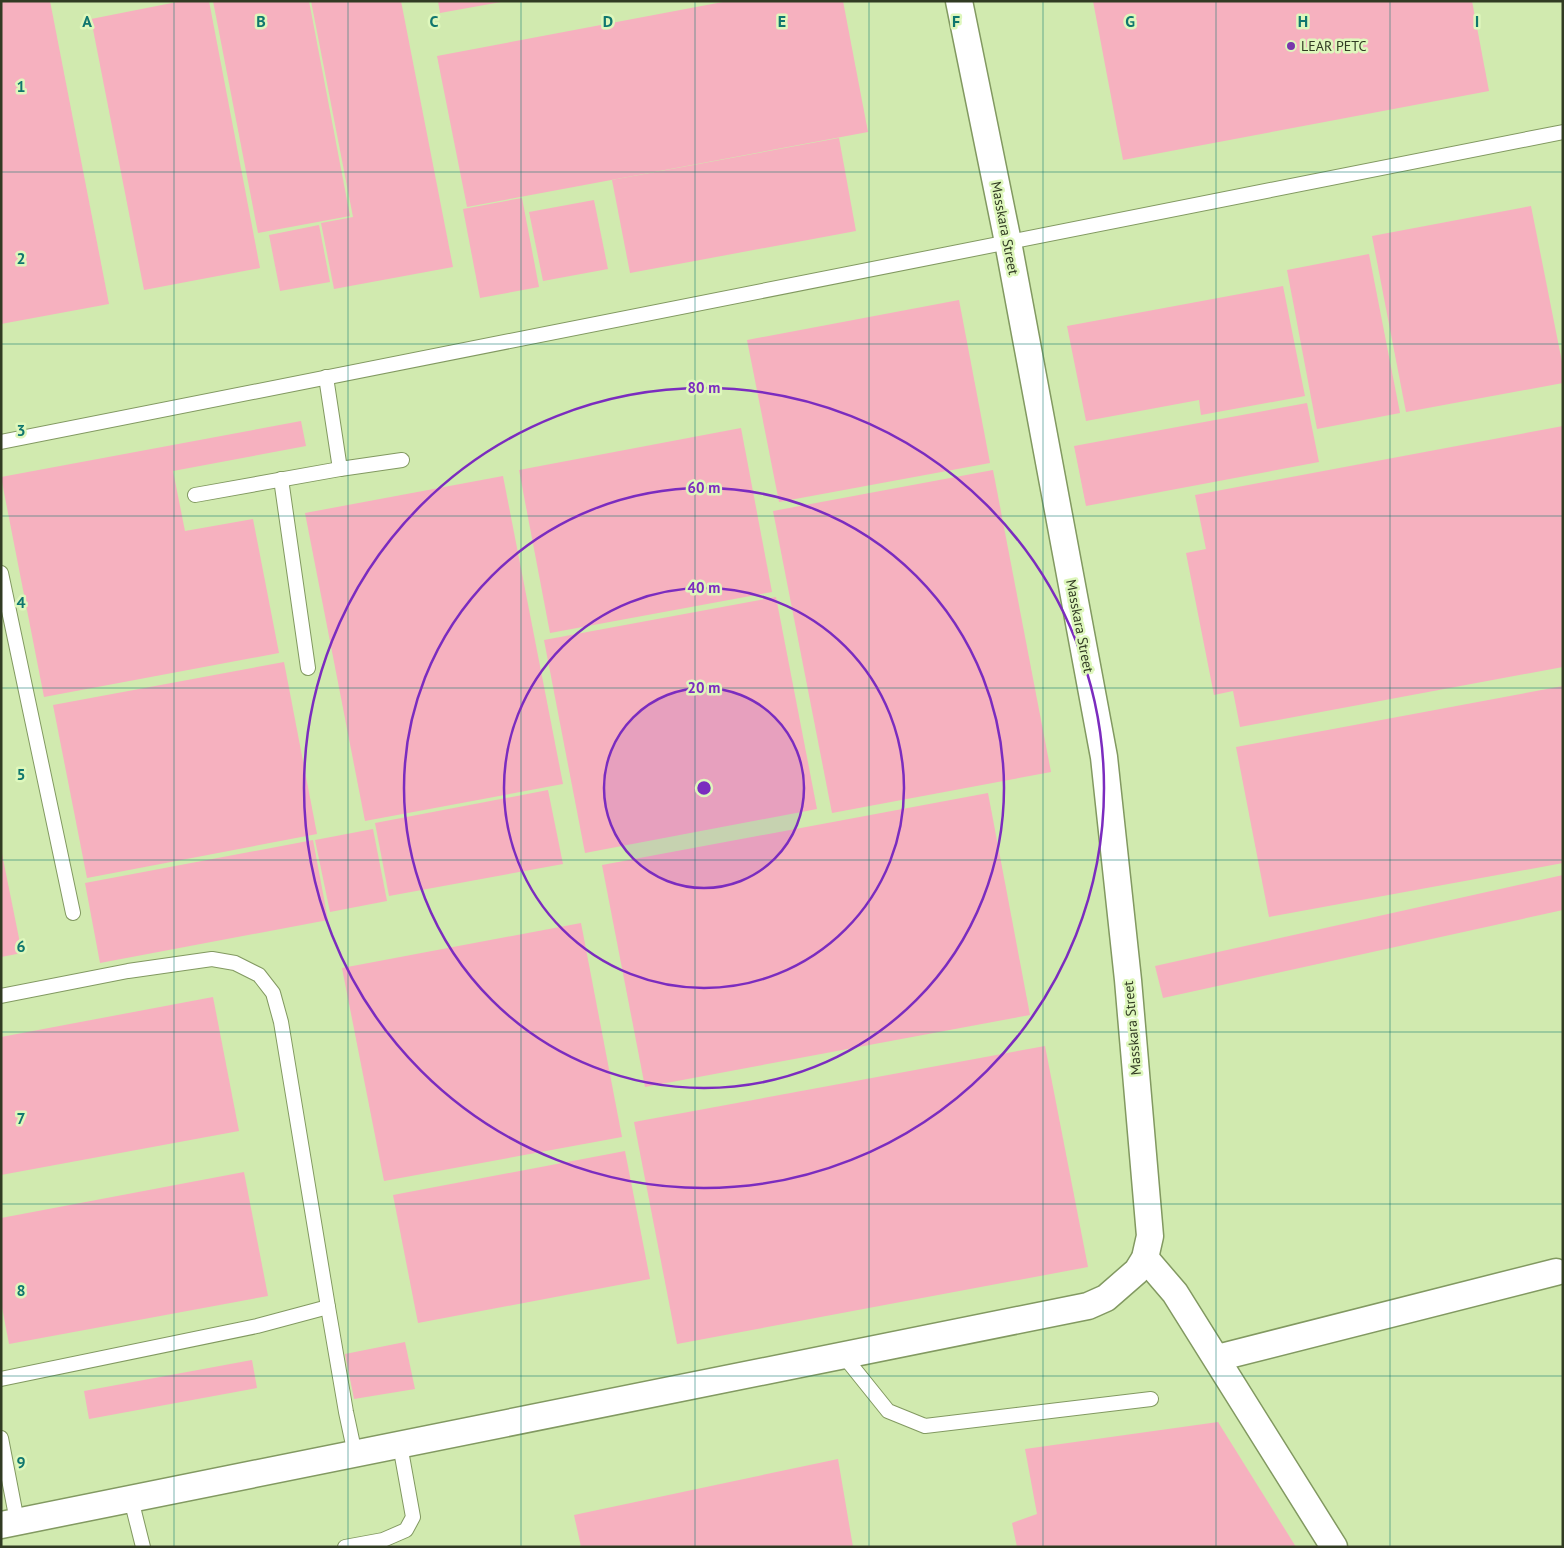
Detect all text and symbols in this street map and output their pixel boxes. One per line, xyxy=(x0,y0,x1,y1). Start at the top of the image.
text: A xyxy=(82,11,92,31)
text: B xyxy=(256,11,266,31)
text: C xyxy=(430,11,439,31)
text: D xyxy=(603,11,613,31)
text: E xyxy=(778,11,786,31)
text: F xyxy=(952,11,960,31)
text: G xyxy=(1125,11,1135,31)
text: H xyxy=(1298,11,1308,31)
text: I xyxy=(1475,11,1479,31)
place label: LEAR PETC xyxy=(1301,37,1366,55)
marker: LEAR PETC xyxy=(1285,40,1297,52)
text: 1 xyxy=(16,76,26,96)
street label: Masskara Street xyxy=(987,180,1023,276)
text: 2 xyxy=(16,248,26,268)
text: 80 m xyxy=(688,378,720,397)
text: 3 xyxy=(16,420,26,440)
text: 60 m xyxy=(688,478,720,497)
text: 40 m xyxy=(688,578,720,597)
street label: Masskara Street xyxy=(1062,578,1098,674)
text: 4 xyxy=(16,592,26,612)
text: 20 m xyxy=(688,678,720,697)
text: 5 xyxy=(16,764,26,784)
centre of rings xyxy=(695,779,713,797)
text: 6 xyxy=(16,936,26,956)
street label: Masskara Street xyxy=(1119,980,1145,1076)
text: 7 xyxy=(16,1108,26,1128)
text: 8 xyxy=(16,1280,26,1300)
text: 9 xyxy=(16,1452,26,1472)

